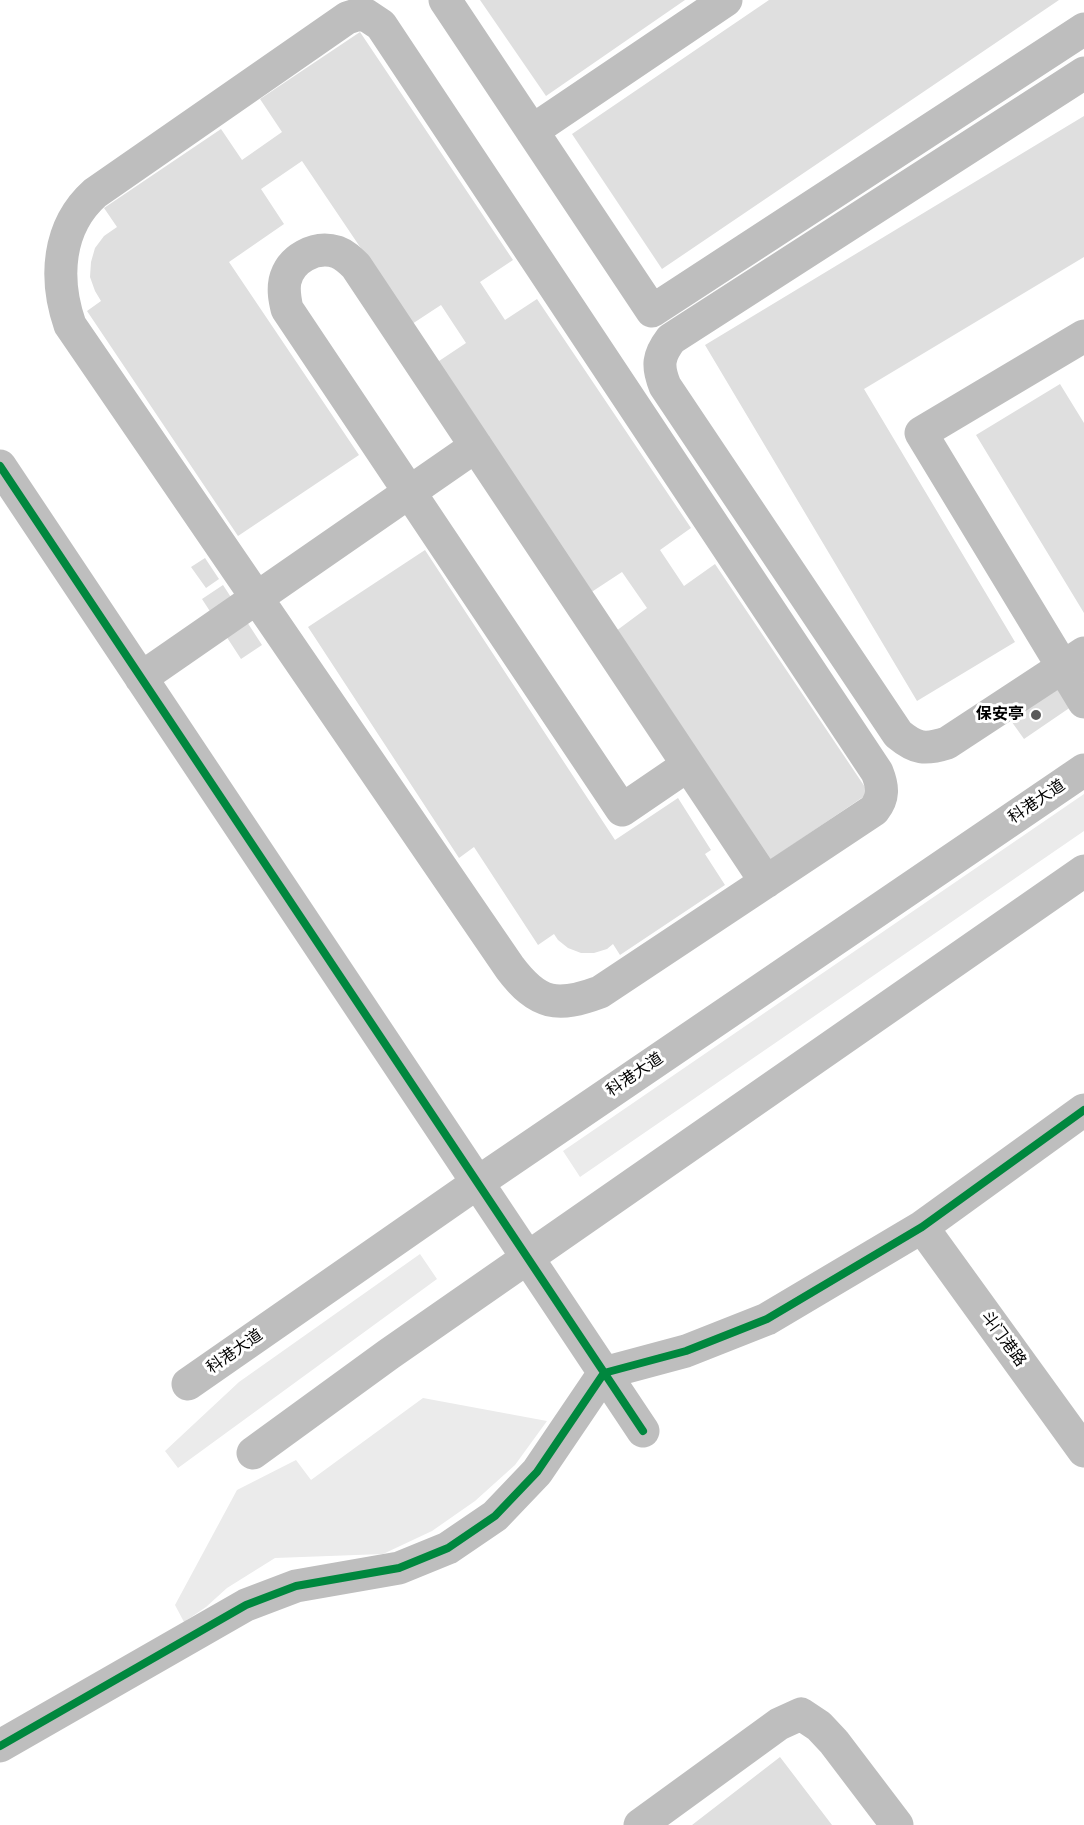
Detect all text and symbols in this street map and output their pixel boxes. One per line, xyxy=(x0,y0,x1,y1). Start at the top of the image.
place label: 保安亭 xyxy=(976,705,1024,725)
marker: 保安亭 xyxy=(1029,708,1043,722)
street label: 科港大道 xyxy=(1005,776,1069,828)
street label: 科港大道 xyxy=(603,1049,667,1101)
street label: 斗门港路 xyxy=(976,1307,1030,1371)
street label: 科港大道 xyxy=(203,1326,267,1378)

